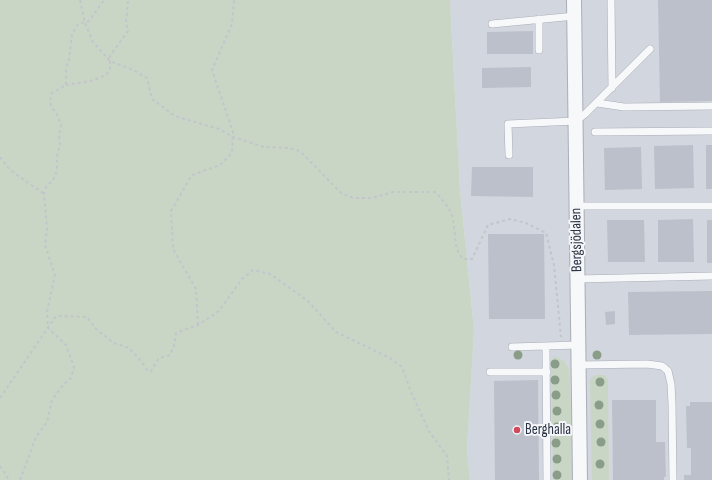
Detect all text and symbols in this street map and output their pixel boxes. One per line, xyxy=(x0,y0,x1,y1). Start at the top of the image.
street label: Bergsjödalen xyxy=(567,208,587,272)
place label: Berghalla xyxy=(525,421,571,439)
marker: Berghalla xyxy=(512,425,522,435)

